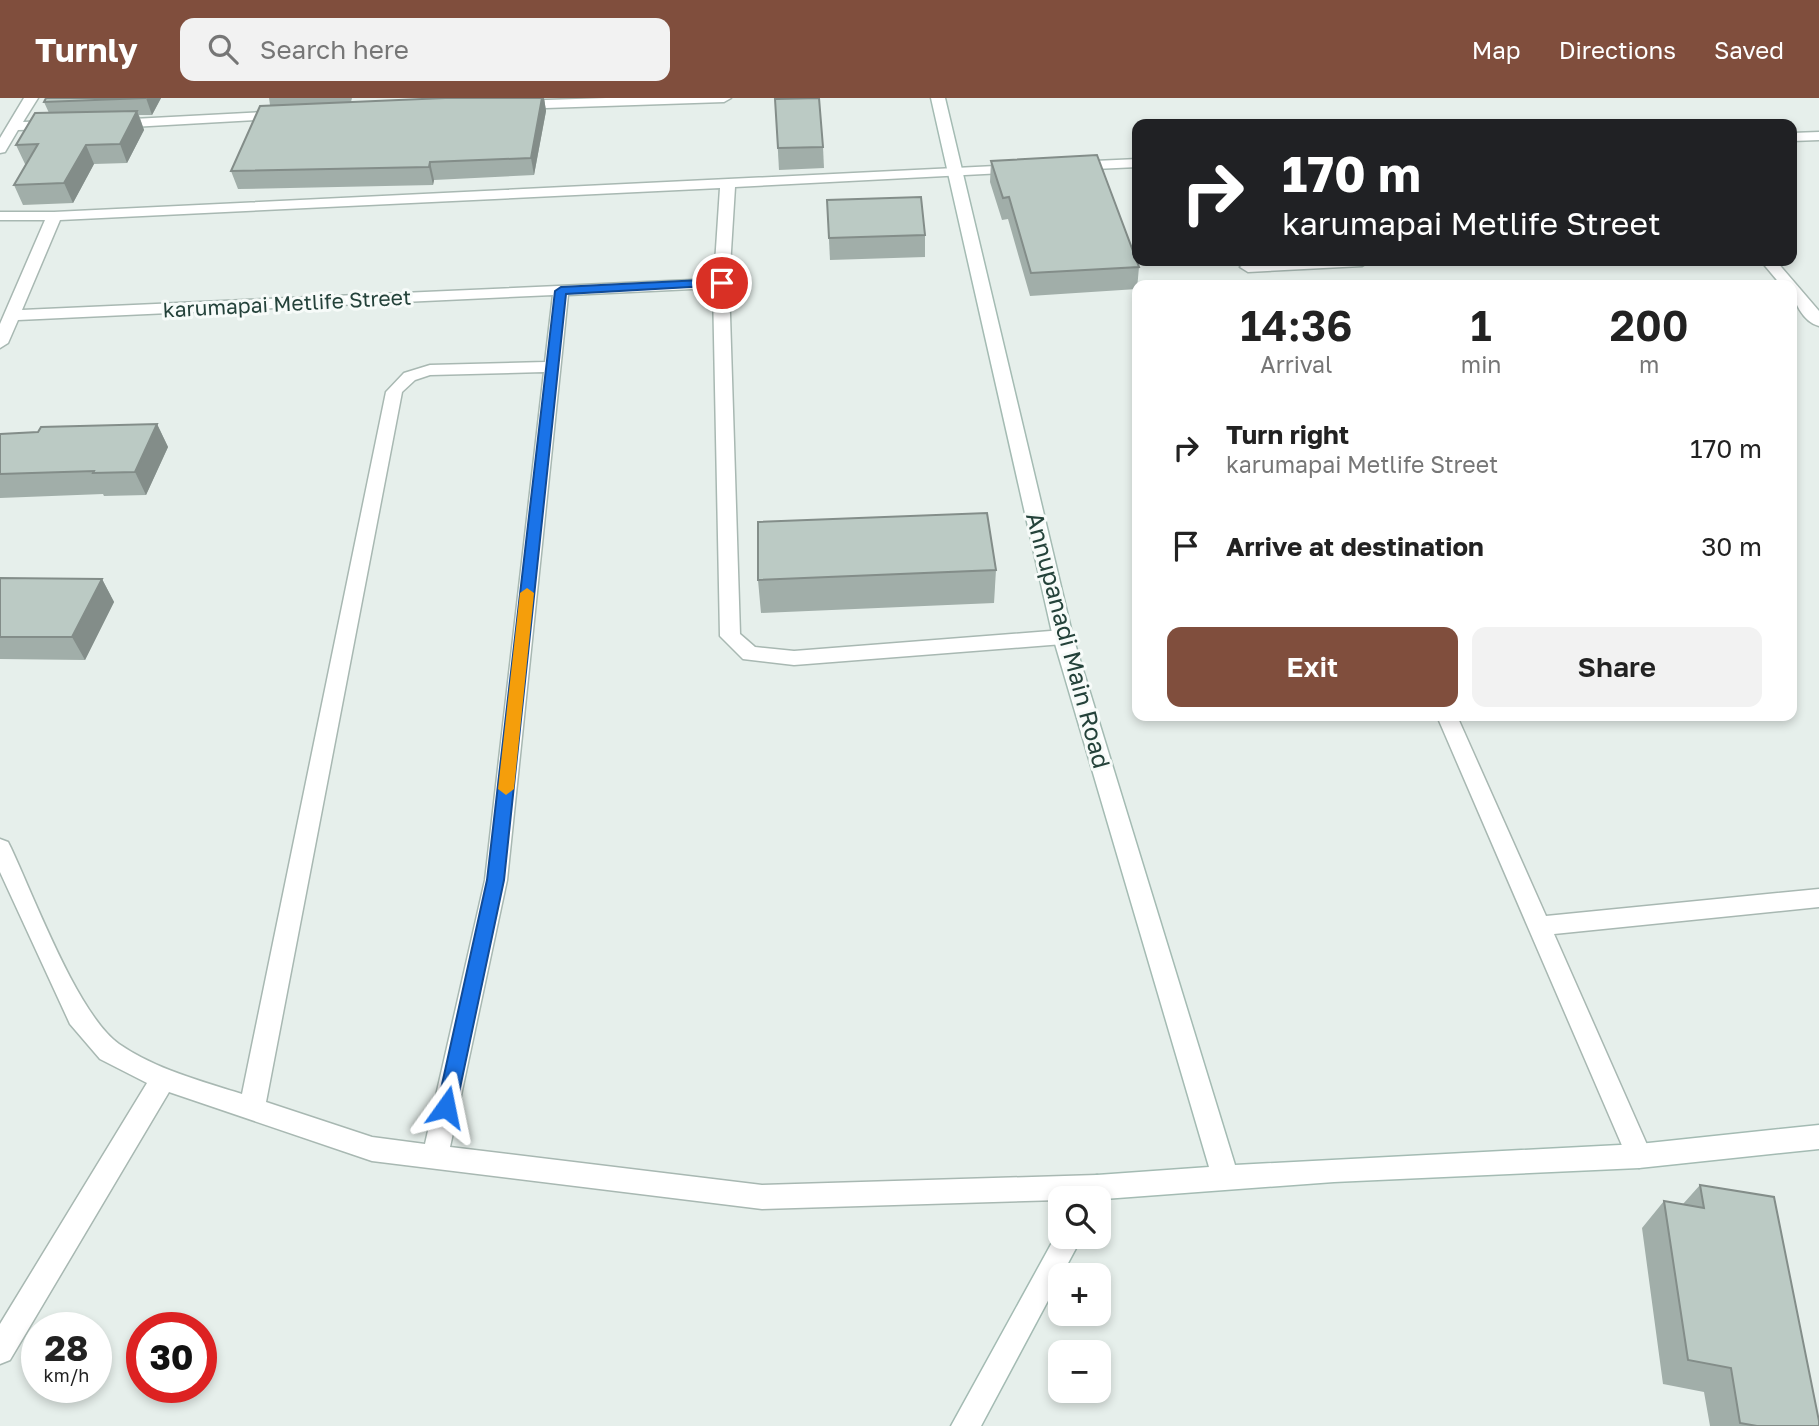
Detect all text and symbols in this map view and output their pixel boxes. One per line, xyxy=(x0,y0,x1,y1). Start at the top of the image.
search box xyxy=(180,18,670,81)
text: Turnly xyxy=(35,30,138,69)
icon: search xyxy=(204,30,242,68)
text: Search here xyxy=(260,34,409,65)
text: Map xyxy=(1472,35,1521,64)
text: Directions xyxy=(1559,35,1676,64)
text: Saved xyxy=(1714,35,1784,64)
text: 170 m xyxy=(1282,144,1421,203)
icon: right xyxy=(1167,147,1258,238)
text: karumapai Metlife Street xyxy=(1282,204,1661,242)
pin xyxy=(692,253,752,313)
icon: arrive xyxy=(703,264,741,302)
street label: karumapai Metlife Street xyxy=(162,284,412,322)
text: 14:36 xyxy=(1240,300,1352,350)
text: 1 xyxy=(1471,300,1492,350)
text: 200 xyxy=(1610,300,1689,350)
text: Arrival xyxy=(1260,350,1332,378)
text: min xyxy=(1461,350,1501,378)
text: m xyxy=(1639,350,1659,378)
text: Turn right xyxy=(1226,419,1349,450)
icon: right xyxy=(1167,429,1205,467)
text: 170 m xyxy=(1690,433,1762,464)
text: karumapai Metlife Street xyxy=(1226,450,1498,478)
street label: Annupanadi Main Road xyxy=(1021,509,1117,771)
icon: arrive xyxy=(1167,527,1205,565)
text: Arrive at destination xyxy=(1226,531,1484,562)
text: 30 m xyxy=(1701,531,1762,562)
button: Exit xyxy=(1167,627,1458,707)
button: Share xyxy=(1472,627,1762,707)
position arrow xyxy=(409,1070,483,1144)
map controls xyxy=(1048,1186,1111,1403)
button: search xyxy=(1048,1186,1111,1249)
button: + xyxy=(1048,1263,1111,1326)
speed limit sign: 30 xyxy=(126,1312,217,1403)
text: 28 xyxy=(45,1327,88,1369)
button: − xyxy=(1048,1340,1111,1403)
text: km/h xyxy=(44,1364,89,1386)

